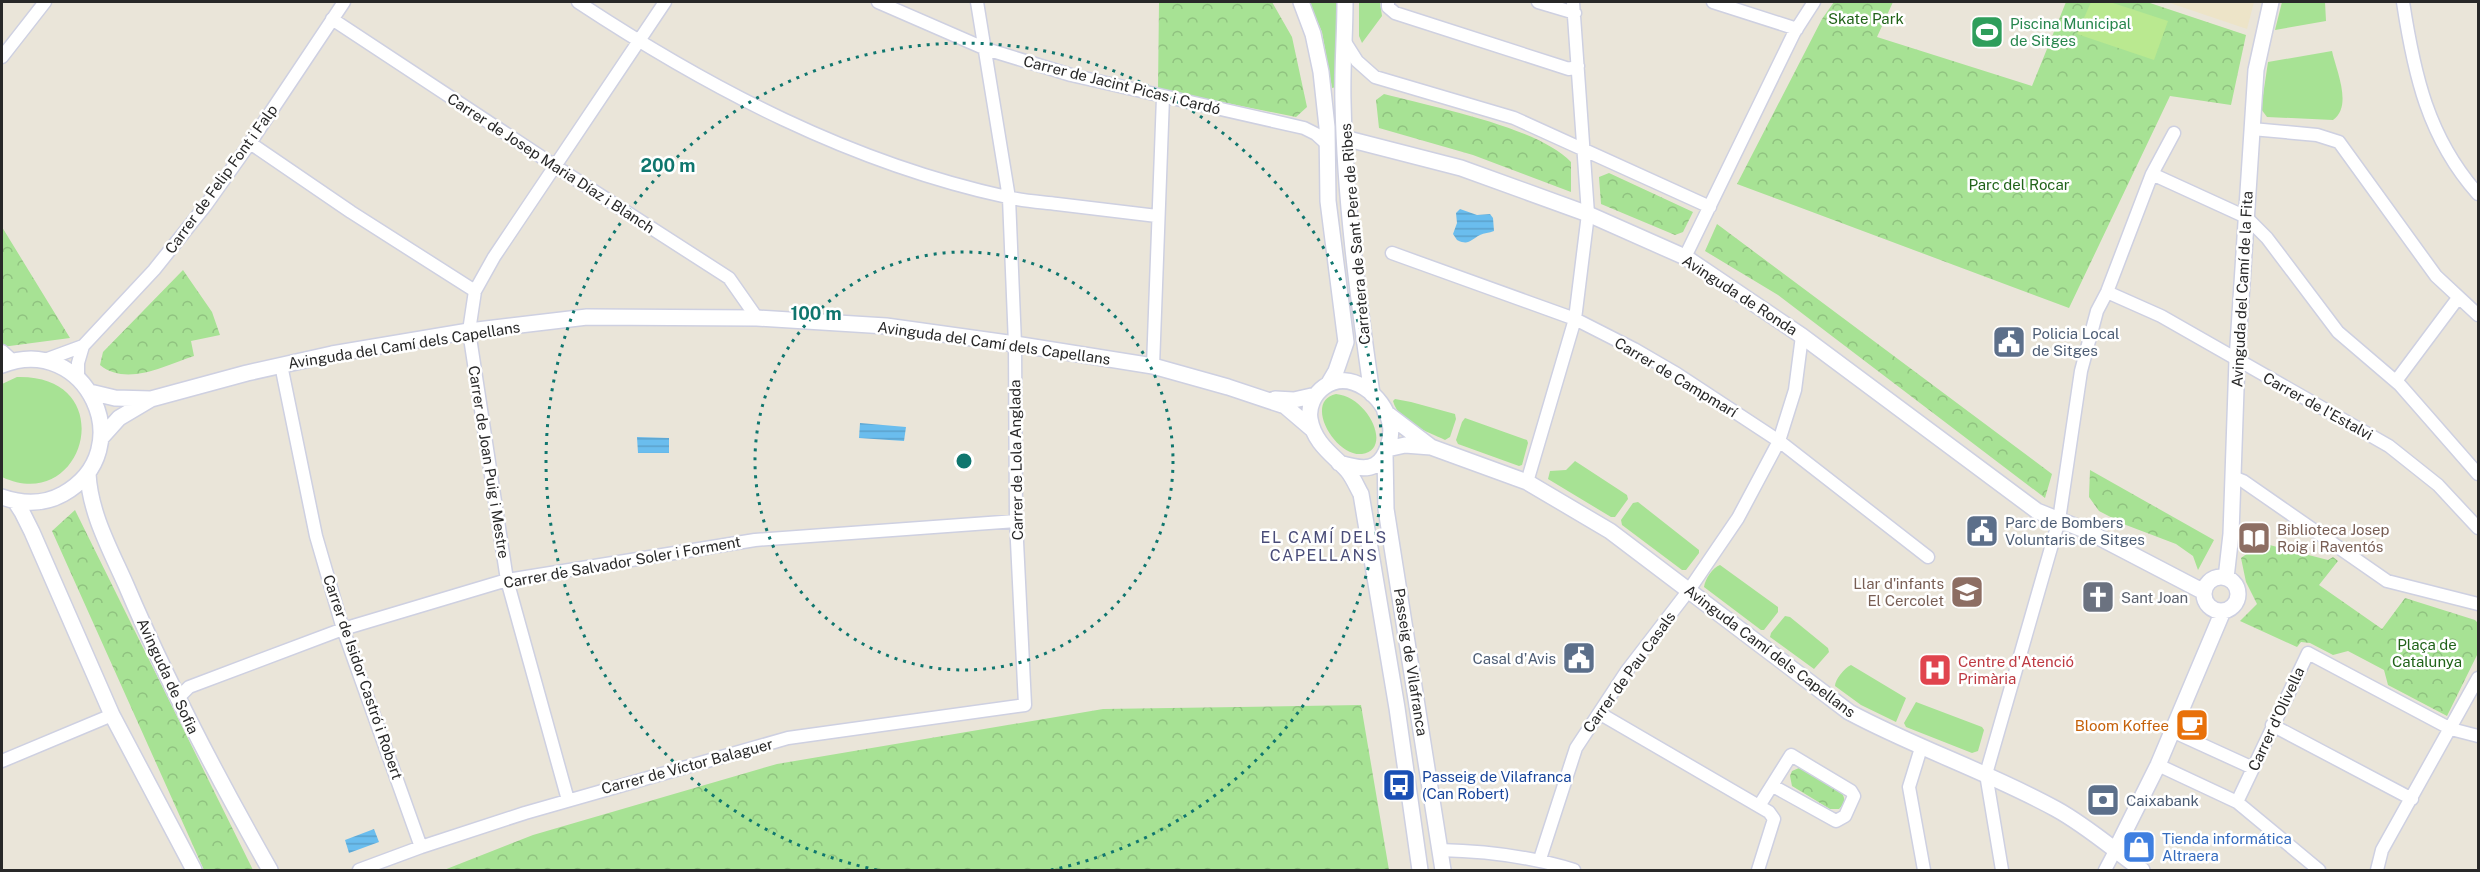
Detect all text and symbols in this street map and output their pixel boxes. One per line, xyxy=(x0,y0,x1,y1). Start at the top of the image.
park label: Skate Park xyxy=(1828,10,1904,27)
sports icon: Piscina Municipal de Sitges xyxy=(1969,14,2005,50)
place label: Piscina Municipal de Sitges xyxy=(2010,15,2131,49)
street label: Carrer de Jacint Picas i Cardó xyxy=(1022,52,1222,118)
street label: Carrer de Josep Maria Díaz i Blanch xyxy=(444,90,658,236)
street label: Carrer de Felip Font i Falp xyxy=(161,101,281,257)
street label: Carretera de Sant Pere de Ribes xyxy=(1337,123,1373,345)
text: 200 m xyxy=(641,155,695,176)
park label: Parc del Rocar xyxy=(1968,176,2070,193)
street label: Avinguda del Camí de la Fita xyxy=(2228,190,2256,388)
street label: Avinguda de Ronda xyxy=(1679,251,1801,339)
text: 100 m xyxy=(790,303,842,324)
street label: Avinguda del Camí dels Capellans xyxy=(287,318,521,372)
street label: Avinguda del Camí dels Capellans xyxy=(877,318,1111,368)
public building icon: Policia Local de Sitges xyxy=(1991,324,2027,360)
place label: Policia Local de Sitges xyxy=(2032,325,2120,359)
street label: Carrer de Campmarí xyxy=(1612,334,1741,421)
street label: Carrer de Joan Puig i Mestre xyxy=(465,364,513,560)
street label: Carrer de l'Estalvi xyxy=(2260,369,2376,443)
street label: Carrer de Lola Anglada xyxy=(1006,379,1026,541)
centre of rings xyxy=(954,451,974,471)
public building icon: Parc de Bombers Voluntaris de Sitges xyxy=(1964,513,2000,549)
place label: Parc de Bombers Voluntaris de Sitges xyxy=(2005,514,2145,548)
library icon: Biblioteca Josep Roig i Raventós xyxy=(2236,520,2272,556)
place label: Biblioteca Josep Roig i Raventós xyxy=(2277,521,2390,555)
district label: EL CAMÍ DELS CAPELLANS xyxy=(1260,527,1388,565)
street label: Carrer de Salvador Soler i Forment xyxy=(502,533,742,591)
street label: Carrer de Isidor Castró i Robert xyxy=(320,572,406,782)
school or university icon: Llar d'infants El Cercolet xyxy=(1949,574,1985,610)
place label: Llar d'infants El Cercolet xyxy=(1853,575,1944,609)
church icon: Sant Joan xyxy=(2080,579,2116,615)
street label: Avinguda Camí dels Capellans xyxy=(1681,581,1859,721)
street label: Passeig de Vilafranca xyxy=(1391,587,1431,737)
place label: Sant Joan xyxy=(2121,589,2188,606)
street label: Carrer de Pau Casals xyxy=(1579,608,1679,736)
street label: Avinguda de Sofia xyxy=(134,616,202,736)
park label: Plaça de Catalunya xyxy=(2392,636,2462,670)
public building icon: Casal d'Avis xyxy=(1561,640,1597,676)
place label: Casal d'Avis xyxy=(1472,650,1556,667)
hospital icon: Centre d'Atenció Primària xyxy=(1917,652,1953,688)
place label: Centre d'Atenció Primària xyxy=(1958,653,2074,687)
street label: Carrer d'Olivella xyxy=(2245,664,2307,774)
cafe icon: Bloom Koffee xyxy=(2174,707,2210,743)
place label: Bloom Koffee xyxy=(2075,717,2169,734)
street label: Carrer de Víctor Balaguer xyxy=(599,735,775,797)
bus stop icon: Passeig de Vilafranca (Can Robert) xyxy=(1381,767,1417,803)
place label: Passeig de Vilafranca (Can Robert) xyxy=(1422,768,1572,802)
bank icon: Caixabank xyxy=(2085,782,2121,818)
place label: Caixabank xyxy=(2126,792,2199,809)
shop icon: Tienda informática Altraera xyxy=(2121,829,2157,865)
place label: Tienda informática Altraera xyxy=(2162,830,2292,864)

